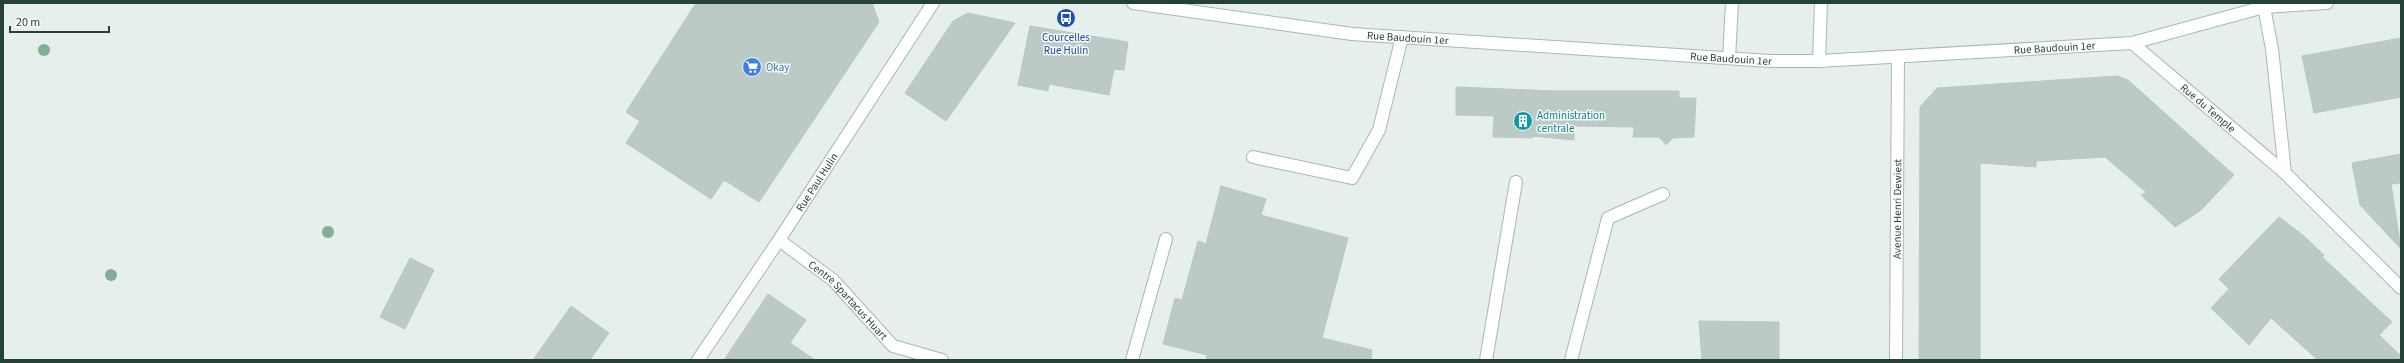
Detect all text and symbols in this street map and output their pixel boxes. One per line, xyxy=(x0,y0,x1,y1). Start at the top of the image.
bus stop icon: Courcelles Rue Hulin xyxy=(1055,7,1077,29)
scale bar xyxy=(10,8,109,34)
text: 20 m xyxy=(16,14,40,31)
street label: Rue Baudouin 1er xyxy=(1366,27,1449,48)
place label: Courcelles Rue Hulin xyxy=(1042,30,1090,58)
street label: Rue Baudouin 1er xyxy=(2013,38,2096,57)
street label: Rue Baudouin 1er xyxy=(1690,48,1772,69)
supermarket icon: Okay xyxy=(741,56,763,78)
place label: Okay xyxy=(766,60,789,75)
street label: Rue du Temple xyxy=(2177,80,2240,136)
place label: Administration centrale xyxy=(1537,108,1605,136)
building icon: Administration centrale xyxy=(1512,110,1534,132)
street label: Rue Paul Hulin xyxy=(792,150,841,214)
street label: Avenue Henri Dewiest xyxy=(1889,159,1905,259)
street label: Centre Spartacus Huart xyxy=(805,257,891,343)

